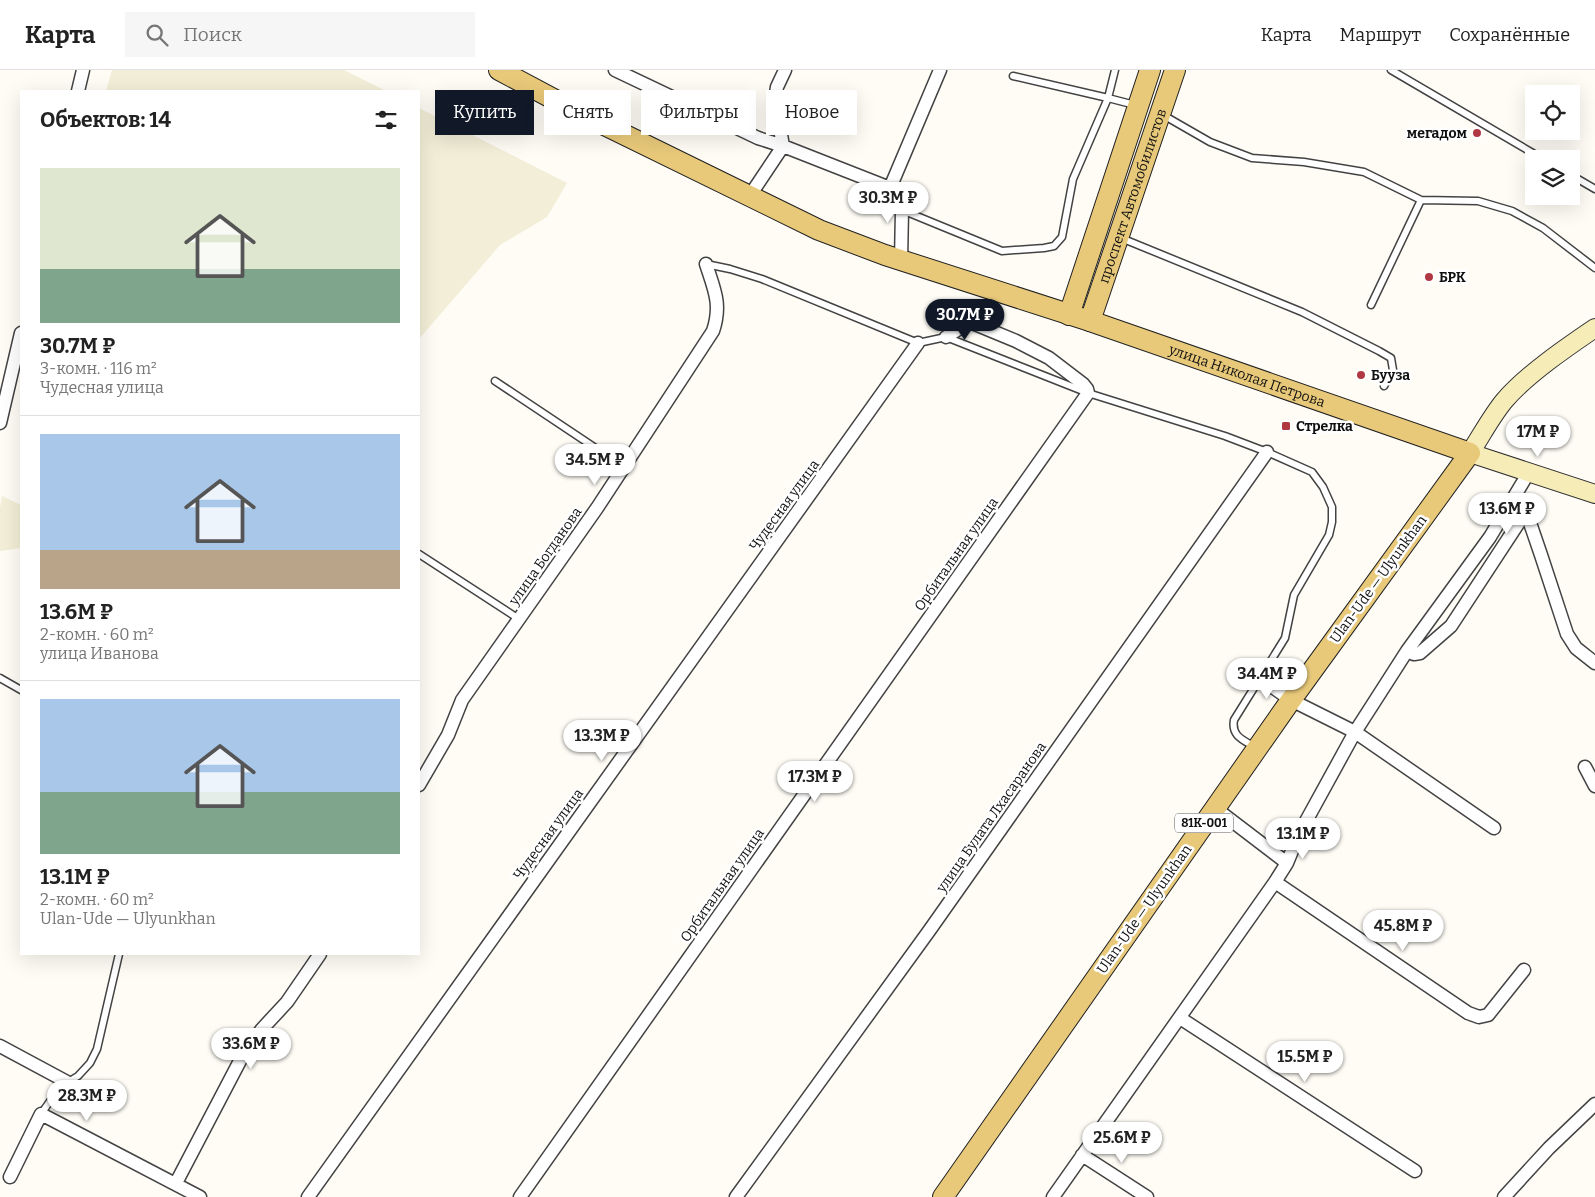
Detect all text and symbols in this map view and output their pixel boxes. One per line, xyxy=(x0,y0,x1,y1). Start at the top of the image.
search box xyxy=(125,12,475,57)
text: Карта xyxy=(25,21,95,49)
icon: search xyxy=(143,21,171,49)
text: Поиск xyxy=(183,23,242,46)
text: Карта xyxy=(1261,24,1312,46)
text: Маршрут xyxy=(1340,24,1421,46)
text: Сохранённые xyxy=(1449,24,1570,46)
map controls xyxy=(1525,85,1580,205)
button: locate xyxy=(1525,85,1580,140)
chip: Купить xyxy=(435,90,534,135)
chip: Снять xyxy=(544,90,631,135)
chip: Фильтры xyxy=(641,90,756,135)
chip: Новое xyxy=(766,90,857,135)
icon: filters xyxy=(372,106,400,134)
text: Объектов: 14 xyxy=(40,107,171,133)
street label: проспект Автомобилистов xyxy=(1095,107,1170,286)
place label: мегадом xyxy=(1407,125,1467,142)
marker: мегадом xyxy=(1471,127,1483,139)
button: layers xyxy=(1525,150,1580,205)
pin: 30.3M ₽ xyxy=(842,182,934,224)
text: 30.3M ₽ xyxy=(859,188,917,207)
icon: home xyxy=(175,201,265,291)
place label: БРК xyxy=(1439,269,1466,286)
marker: БРК xyxy=(1423,271,1435,283)
pin: 30.7M ₽ xyxy=(919,298,1011,341)
text: 30.7M ₽ xyxy=(936,305,994,324)
text: 30.7M ₽ xyxy=(40,333,115,359)
street label: улица Николая Петрова xyxy=(1166,341,1327,411)
text: 3-комн. · 116 m² xyxy=(40,359,157,378)
place label: Бууза xyxy=(1371,367,1410,384)
marker: Бууза xyxy=(1355,369,1367,381)
text: Чудесная улица xyxy=(40,378,164,397)
pin: 17M ₽ xyxy=(1503,416,1573,458)
place label: Стрелка xyxy=(1296,418,1353,435)
marker: Стрелка xyxy=(1280,420,1292,432)
text: 17M ₽ xyxy=(1517,422,1559,441)
pin: 34.5M ₽ xyxy=(549,444,641,486)
text: 34.5M ₽ xyxy=(566,450,624,469)
street label: Чудесная улица xyxy=(746,456,823,554)
icon: home xyxy=(175,466,265,556)
pin: 13.6M ₽ xyxy=(1461,492,1553,535)
street label: Орбитальная улица xyxy=(911,494,1002,614)
text: 13.6M ₽ xyxy=(1479,499,1535,518)
street label: улица Богданова xyxy=(505,504,586,609)
street label: Ulan-Ude — Ulyunkhan xyxy=(1326,512,1431,646)
text: 13.6M ₽ xyxy=(40,599,113,625)
text: 2-комн. · 60 m² xyxy=(40,625,154,644)
text: улица Иванова xyxy=(40,644,159,663)
pin: 34.4M ₽ xyxy=(1221,658,1313,700)
text: 34.4M ₽ xyxy=(1237,664,1297,683)
pin: 13.3M ₽ xyxy=(556,720,648,762)
text: 13.3M ₽ xyxy=(574,726,630,745)
icon: home xyxy=(175,731,265,821)
street label: улица Булата Лхасаранова xyxy=(932,738,1050,897)
pin: 17.3M ₽ xyxy=(769,760,861,803)
text: 17.3M ₽ xyxy=(788,767,842,786)
street label: Чудесная улица xyxy=(510,785,587,883)
road number: 81К-001 xyxy=(1175,814,1233,832)
pin: 13.1M ₽ xyxy=(1257,818,1349,860)
text: 13.1M ₽ xyxy=(1276,824,1330,843)
street label: Орбитальная улица xyxy=(677,825,768,945)
street label: Ulan-Ude — Ulyunkhan xyxy=(1093,841,1196,977)
text: 13.1M ₽ xyxy=(40,864,110,890)
text: 2-комн. · 60 m² xyxy=(40,890,154,909)
text: Ulan-Ude — Ulyunkhan xyxy=(40,909,216,928)
pin: 45.8M ₽ xyxy=(1357,910,1449,952)
text: 45.8M ₽ xyxy=(1374,916,1432,935)
pin: 33.6M ₽ xyxy=(205,1028,297,1070)
text: 33.6M ₽ xyxy=(222,1034,280,1053)
pin: 15.5M ₽ xyxy=(1259,1040,1351,1083)
text: 15.5M ₽ xyxy=(1277,1047,1333,1066)
pin: 28.3M ₽ xyxy=(41,1080,133,1122)
text: 28.3M ₽ xyxy=(58,1086,116,1105)
pin: 25.6M ₽ xyxy=(1076,1122,1168,1164)
text: 25.6M ₽ xyxy=(1093,1128,1151,1147)

